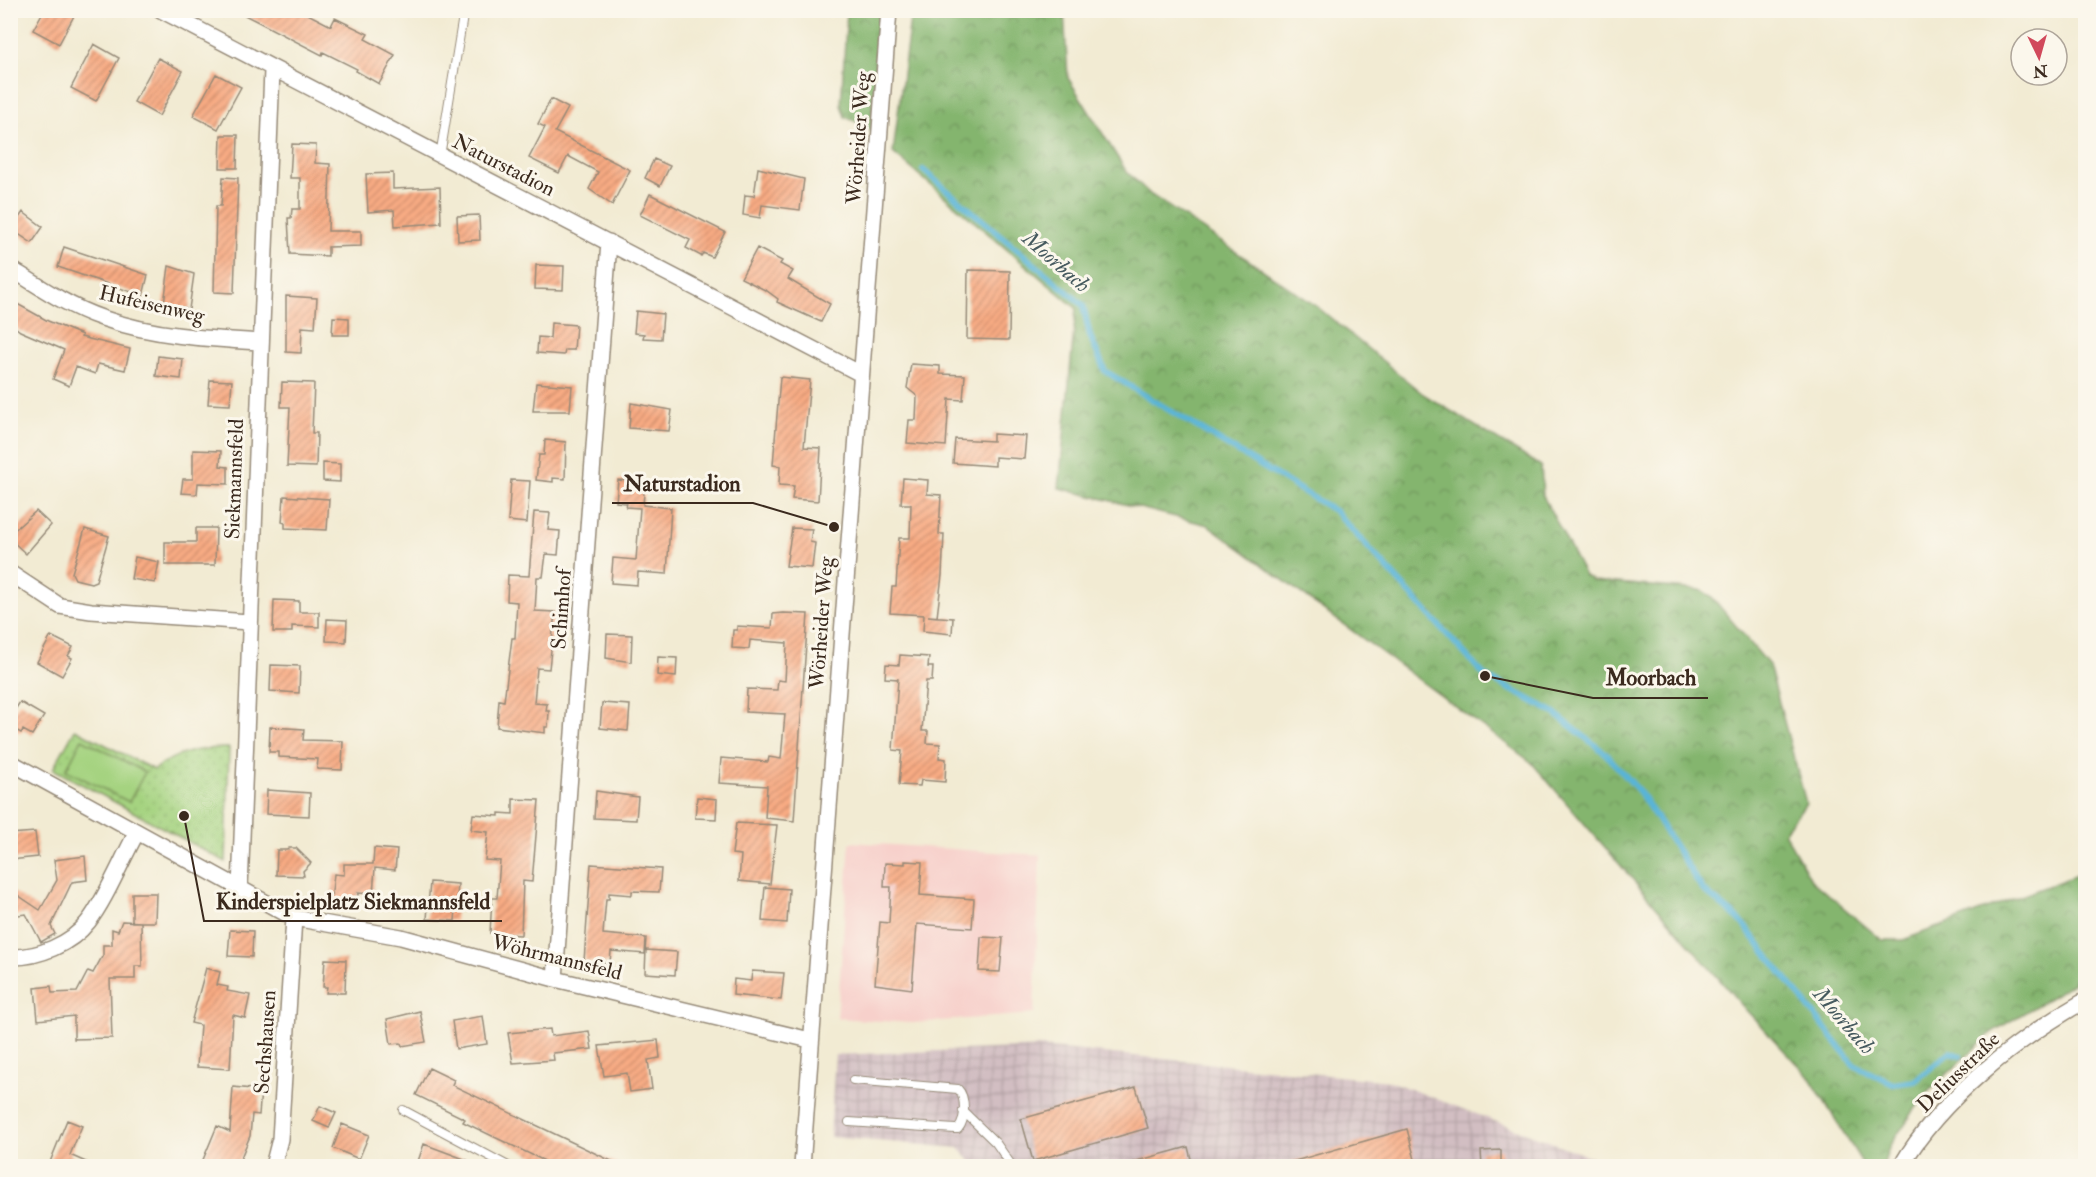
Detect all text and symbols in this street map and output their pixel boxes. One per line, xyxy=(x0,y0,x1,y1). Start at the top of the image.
north arrow xyxy=(2009,27,2069,87)
text: N xyxy=(2032,60,2049,82)
street label: Wörheider Weg xyxy=(840,70,877,206)
street label: Naturstadion xyxy=(448,128,560,203)
water label: Moorbach xyxy=(1015,223,1096,299)
street label: Hufeisenweg xyxy=(97,279,208,330)
street label: Siekmannsfeld xyxy=(219,418,250,540)
callout: Naturstadion xyxy=(612,463,753,503)
text: Naturstadion xyxy=(622,470,741,498)
street label: Wörheider Weg xyxy=(803,555,840,691)
street label: Schimhof xyxy=(545,565,578,650)
callout: Moorbach xyxy=(1593,658,1708,698)
text: Moorbach xyxy=(1605,664,1697,692)
callout: Kinderspielplatz Siekmannsfeld xyxy=(204,881,502,921)
text: Kinderspielplatz Siekmannsfeld xyxy=(216,888,490,917)
street label: Wöhrmannsfeld xyxy=(488,928,626,987)
water label: Moorbach xyxy=(1806,980,1881,1060)
street label: Sechshausen xyxy=(248,989,283,1095)
street label: Deliusstraße xyxy=(1911,1026,2006,1119)

